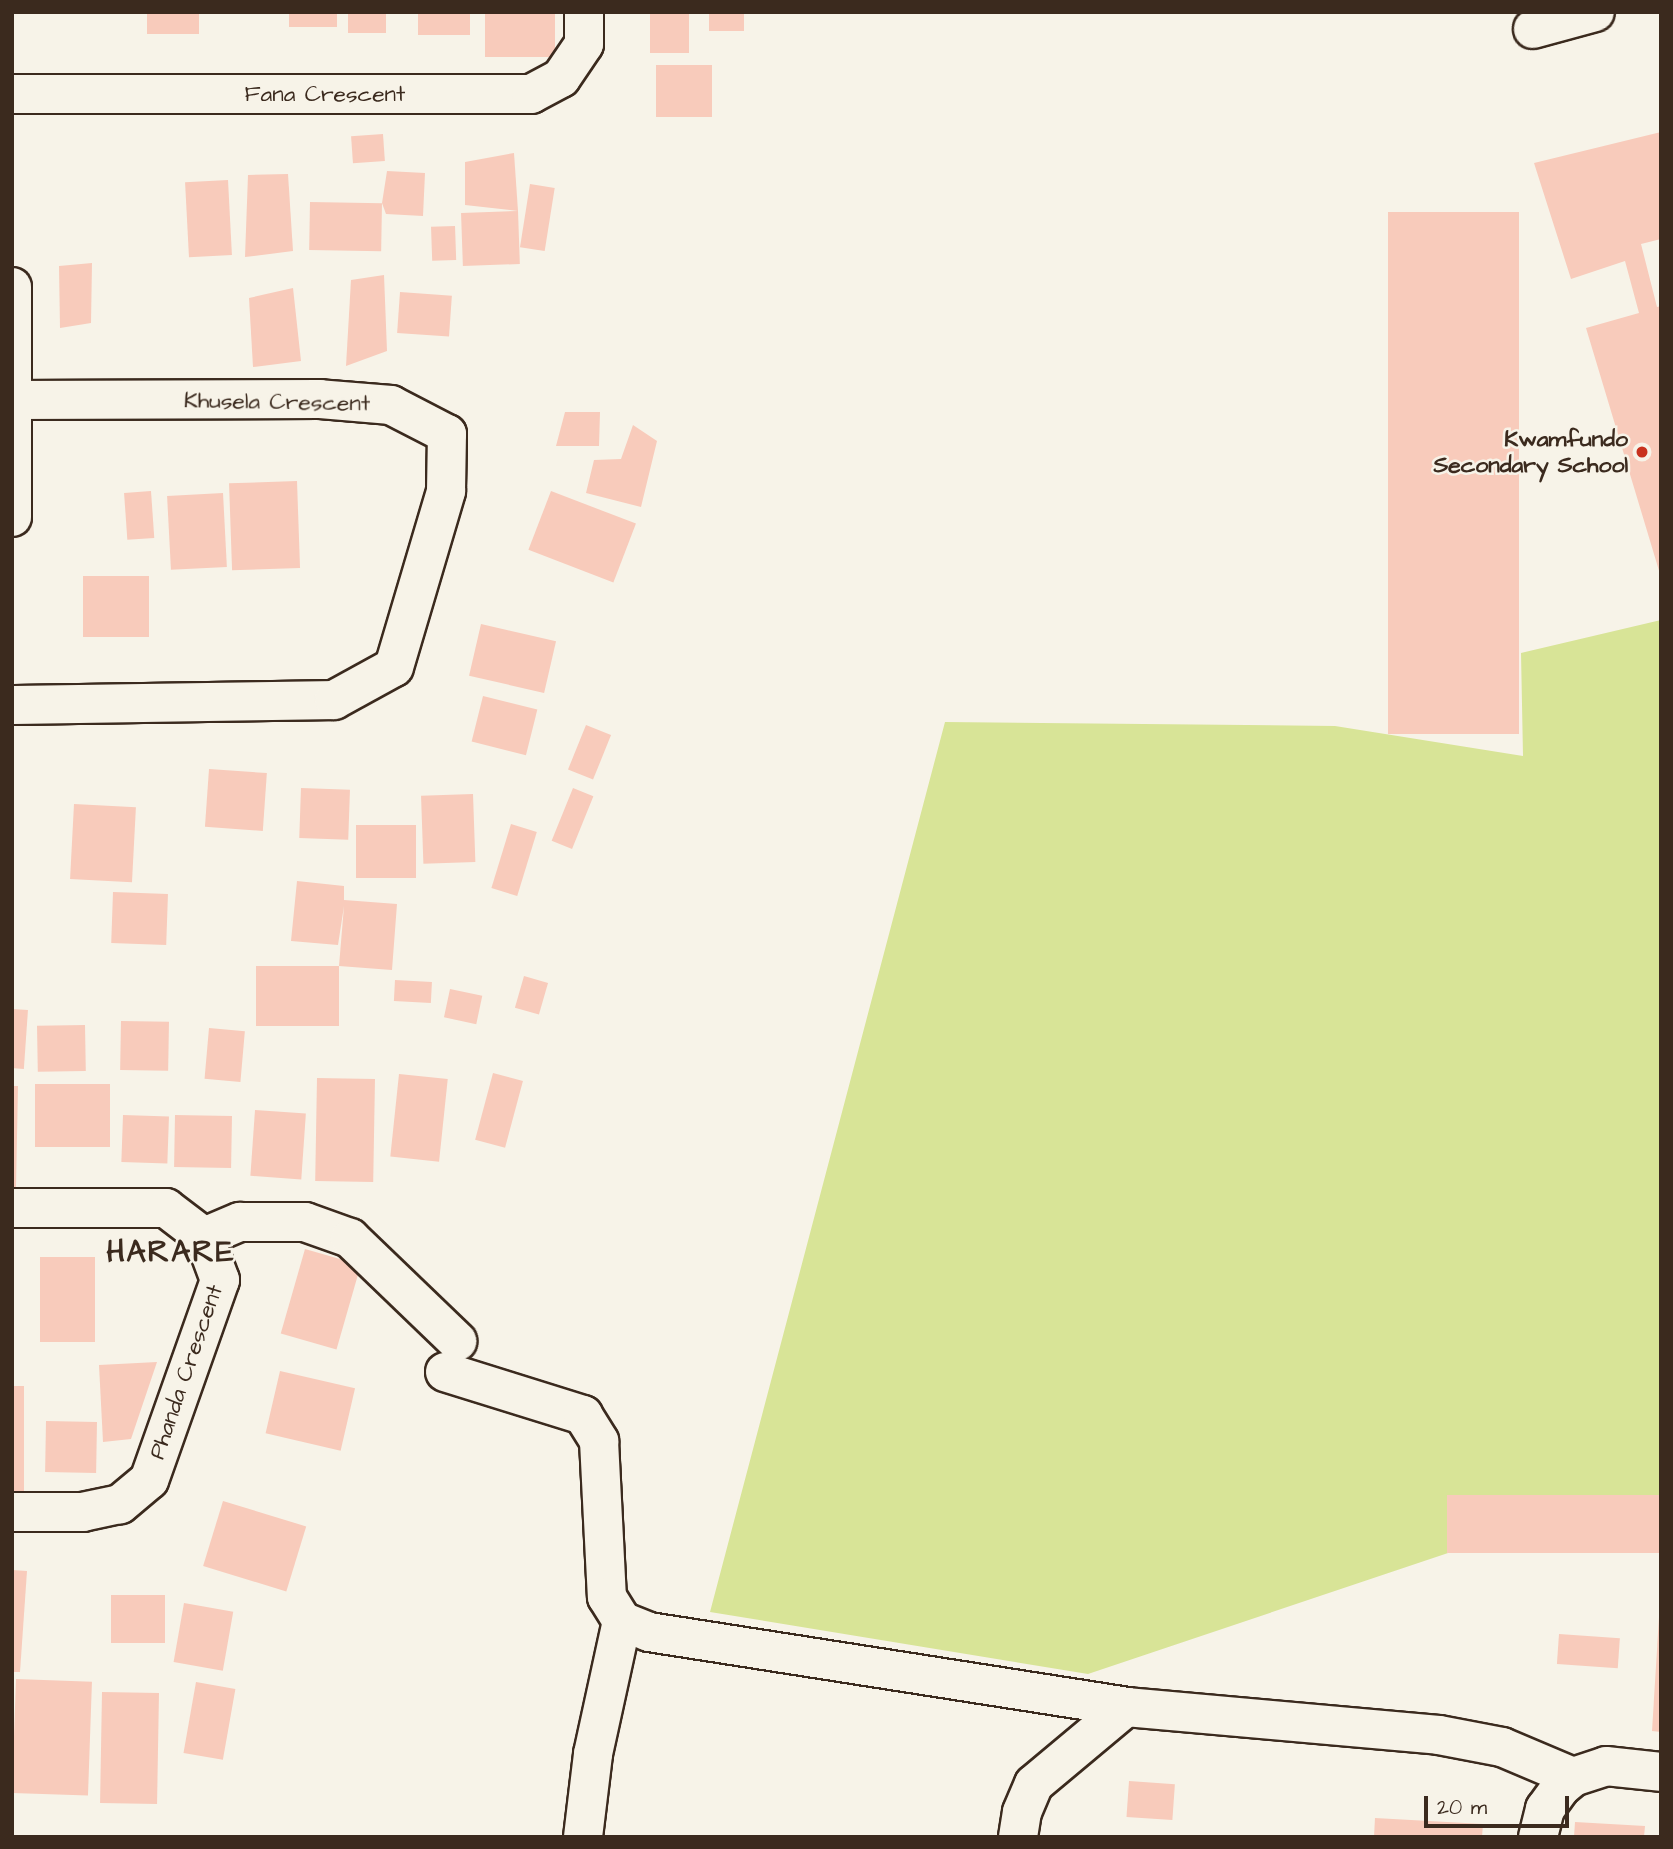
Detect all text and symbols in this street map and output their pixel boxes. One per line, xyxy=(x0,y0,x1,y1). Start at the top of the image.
street label: Fana Crescent xyxy=(245,80,405,108)
street label: Khusela Crescent xyxy=(184,387,370,417)
place label: Kwamfundo Secondary School xyxy=(1434,425,1628,479)
marker: Kwamfundo Secondary School xyxy=(1634,444,1650,460)
district label: HARARE xyxy=(107,1234,235,1270)
street label: Phanda Crescent xyxy=(143,1281,229,1463)
scale bar xyxy=(1428,1783,1573,1827)
text: 20 m xyxy=(1437,1793,1487,1822)

